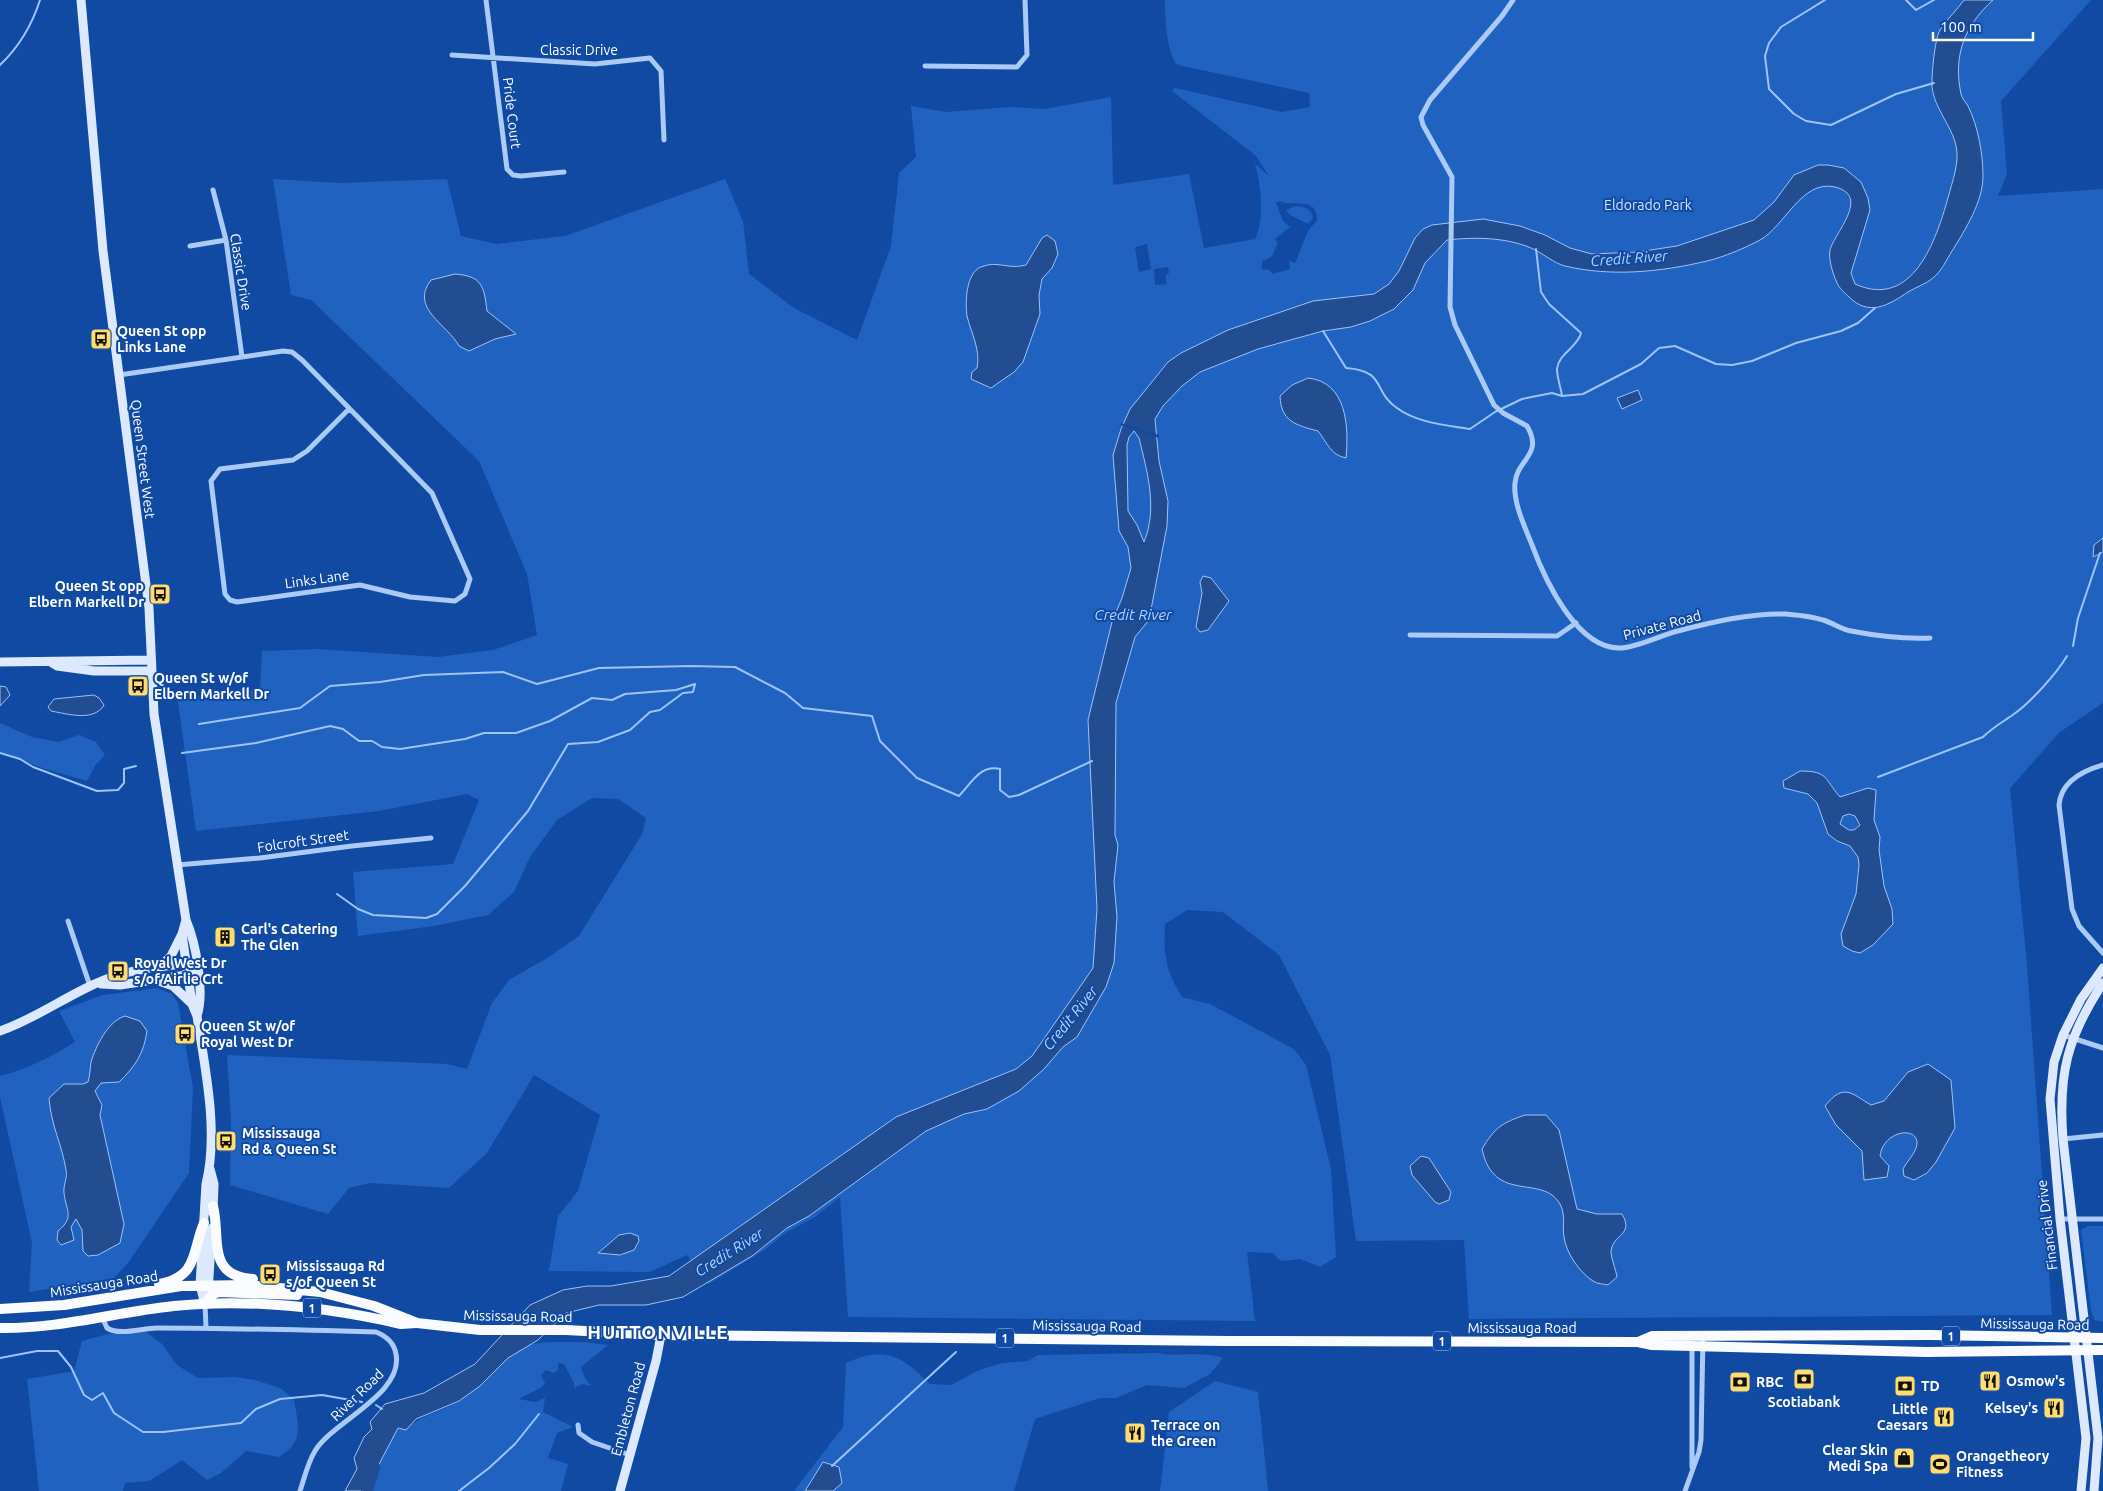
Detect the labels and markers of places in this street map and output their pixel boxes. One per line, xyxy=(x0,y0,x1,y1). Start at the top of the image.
place label: Queen St opp Links Lane xyxy=(117,323,206,355)
bus stop icon: Queen St opp Links Lane xyxy=(89,327,113,351)
place label: Queen St opp Elbern Markell Dr xyxy=(29,578,144,610)
bus stop icon: Queen St opp Elbern Markell Dr xyxy=(148,582,172,606)
place label: Queen St w/of Elbern Markell Dr xyxy=(154,670,270,702)
bus stop icon: Queen St w/of Elbern Markell Dr xyxy=(126,674,150,698)
place label: Carl's Catering The Glen xyxy=(241,921,338,953)
building icon: Carl's Catering The Glen xyxy=(213,925,237,949)
place label: Royal West Dr s/of Airlie Crt xyxy=(134,955,227,987)
bus stop icon: Royal West Dr s/of Airlie Crt xyxy=(106,959,130,983)
place label: Queen St w/of Royal West Dr xyxy=(201,1018,295,1050)
bus stop icon: Queen St w/of Royal West Dr xyxy=(173,1022,197,1046)
place label: Mississauga Rd & Queen St xyxy=(242,1125,336,1157)
bus stop icon: Mississauga Rd & Queen St xyxy=(214,1129,238,1153)
place label: Mississauga Rd s/of Queen St xyxy=(286,1258,385,1290)
bus stop icon: Mississauga Rd s/of Queen St xyxy=(258,1262,282,1286)
bank icon: Scotiabank xyxy=(1792,1367,1816,1391)
restaurant icon: Osmow's xyxy=(1978,1369,2002,1393)
bank icon: RBC xyxy=(1728,1370,1752,1394)
place label: Osmow's xyxy=(2006,1373,2065,1389)
place label: RBC xyxy=(1756,1374,1783,1390)
bank icon: TD xyxy=(1893,1374,1917,1398)
place label: TD xyxy=(1921,1378,1940,1394)
place label: Scotiabank xyxy=(1768,1394,1840,1410)
restaurant icon: Kelsey's xyxy=(2042,1396,2066,1420)
place label: Kelsey's xyxy=(1985,1400,2038,1416)
place label: Little Caesars xyxy=(1877,1401,1928,1433)
restaurant icon: Little Caesars xyxy=(1932,1405,1956,1429)
place label: Terrace on the Green xyxy=(1151,1417,1220,1449)
restaurant icon: Terrace on the Green xyxy=(1123,1421,1147,1445)
place label: Clear Skin Medi Spa xyxy=(1822,1442,1888,1474)
shop icon: Clear Skin Medi Spa xyxy=(1892,1446,1916,1470)
place label: Orangetheory Fitness xyxy=(1956,1448,2050,1480)
sports icon: Orangetheory Fitness xyxy=(1928,1452,1952,1476)

